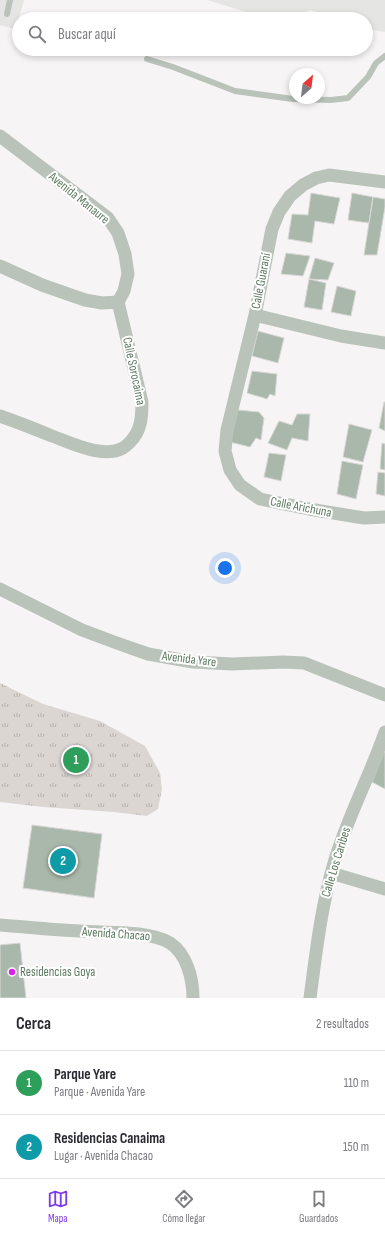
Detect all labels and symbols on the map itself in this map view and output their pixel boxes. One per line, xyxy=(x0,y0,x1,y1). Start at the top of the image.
north arrow xyxy=(289,68,325,104)
street label: Avenida Manaure xyxy=(45,168,113,227)
street label: Calle Guaraní xyxy=(248,251,274,310)
street label: Calle Sorocaima xyxy=(119,336,149,406)
street label: Calle Arichuna xyxy=(269,493,333,521)
your location xyxy=(215,558,235,578)
street label: Avenida Yare xyxy=(160,648,217,670)
pin: 1 xyxy=(63,745,89,775)
street label: Calle Los Caribes xyxy=(318,825,354,899)
pin: 2 xyxy=(50,846,76,876)
street label: Avenida Chacao xyxy=(80,924,151,944)
place label: Residencias Goya xyxy=(20,964,95,980)
marker: Residencias Goya xyxy=(7,967,17,977)

